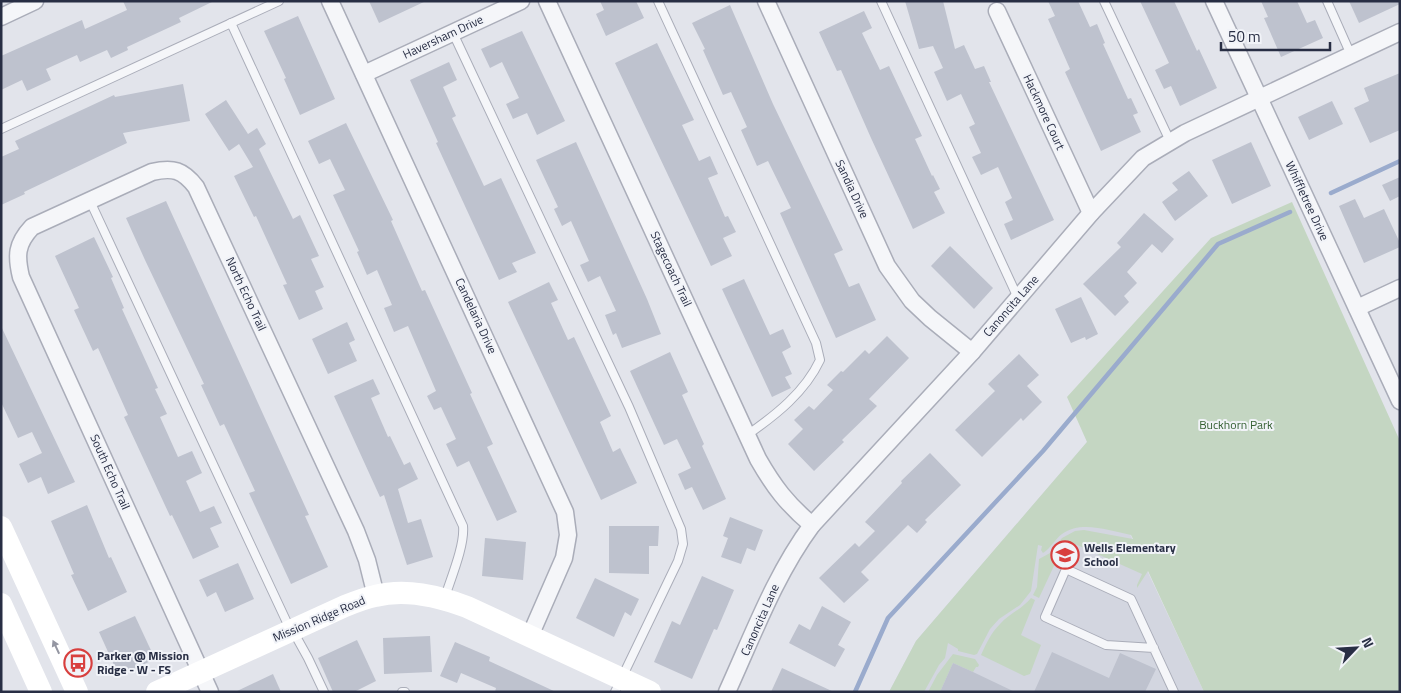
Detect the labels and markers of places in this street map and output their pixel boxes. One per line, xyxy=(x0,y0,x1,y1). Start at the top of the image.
place label: Wells Elementary School xyxy=(1084,538,1176,571)
school or university icon: Wells Elementary School xyxy=(1050,540,1080,570)
place label: Parker @ Mission Ridge - W - FS xyxy=(97,646,189,679)
bus stop icon: Parker @ Mission Ridge - W - FS xyxy=(63,648,93,678)

